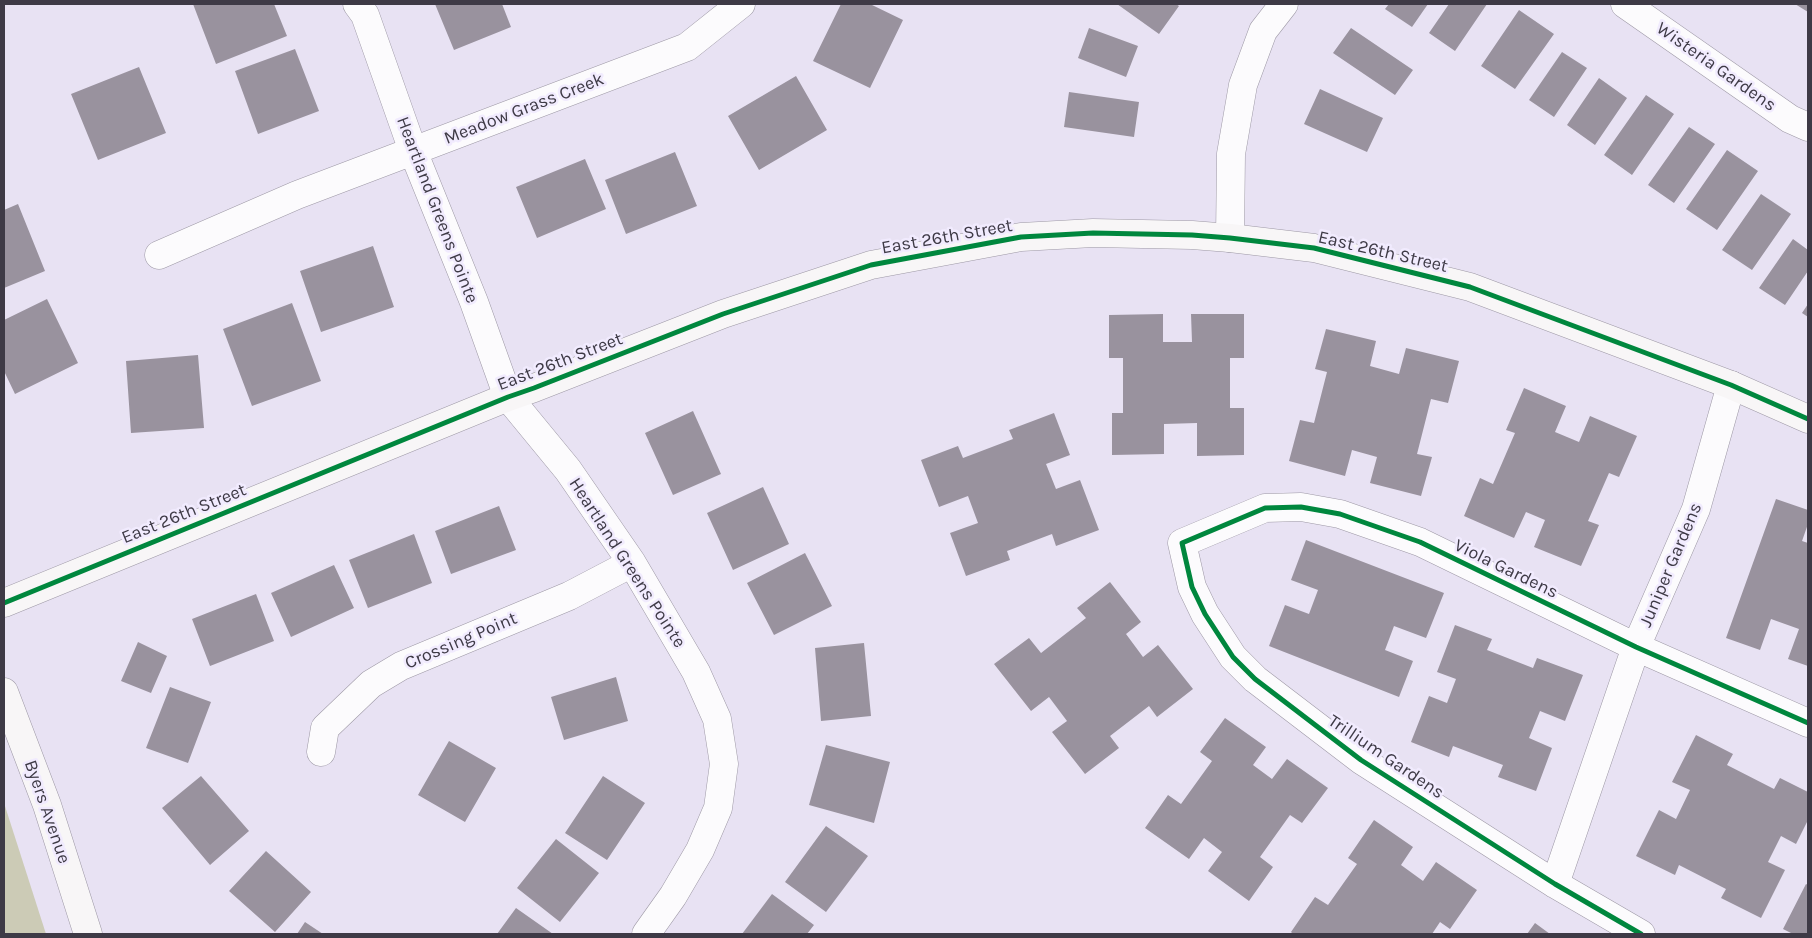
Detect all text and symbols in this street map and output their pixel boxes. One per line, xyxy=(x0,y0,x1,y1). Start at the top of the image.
street label: Wisteria Gardens xyxy=(1652,18,1780,116)
street label: Meadow Grass Creek xyxy=(441,69,607,149)
street label: Heartland Greens Pointe xyxy=(391,114,483,306)
street label: East 26th Street xyxy=(880,215,1014,259)
street label: East 26th Street xyxy=(1316,227,1450,277)
street label: East 26th Street xyxy=(494,328,626,396)
street label: Heartland Greens Pointe xyxy=(564,474,690,652)
street label: East 26th Street xyxy=(118,479,250,549)
street label: Juniper Gardens xyxy=(1635,499,1707,631)
street label: Viola Gardens xyxy=(1451,535,1561,603)
street label: Crossing Point xyxy=(402,608,520,674)
street label: Trillium Gardens xyxy=(1324,710,1448,804)
street label: Byers Avenue xyxy=(19,757,75,867)

